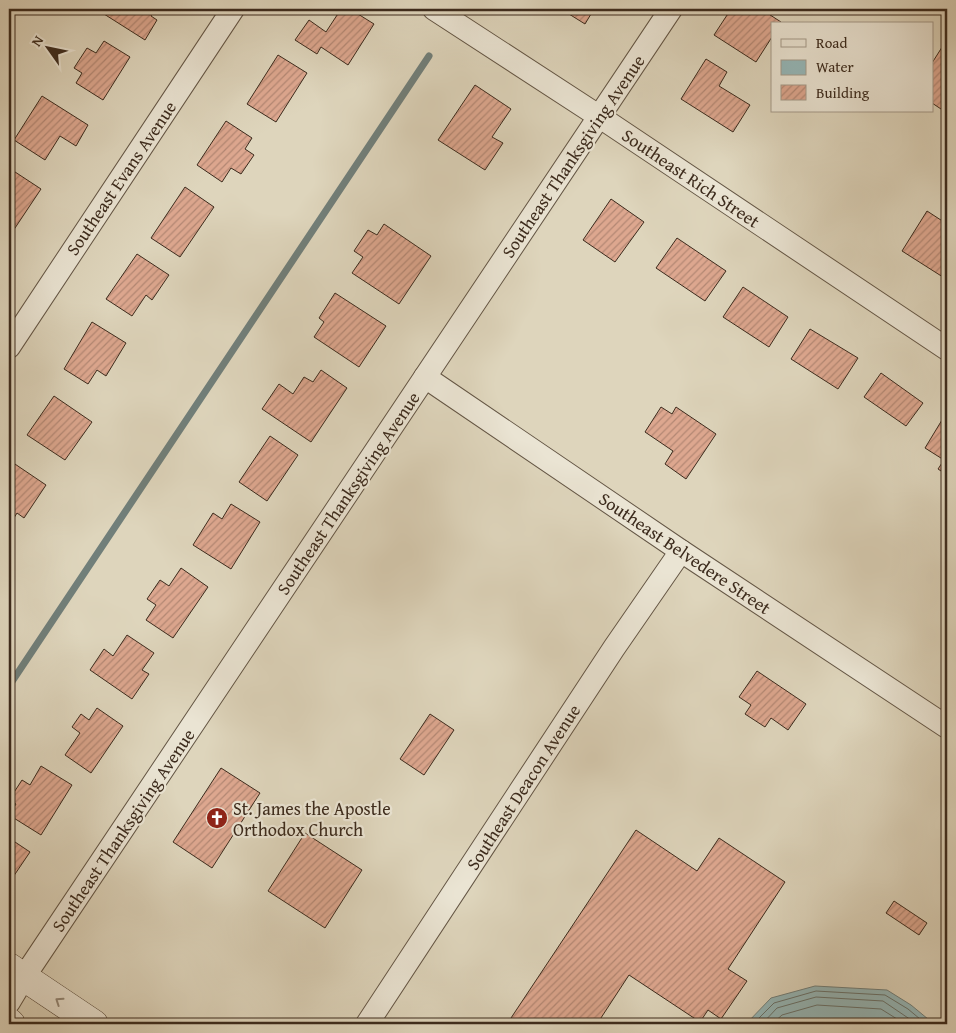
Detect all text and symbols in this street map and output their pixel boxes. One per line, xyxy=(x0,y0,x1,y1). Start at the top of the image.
north arrow xyxy=(22,22,72,72)
legend xyxy=(771,22,934,112)
text: N xyxy=(26,31,48,50)
text: Road xyxy=(816,32,847,53)
street label: Southeast Thanksgiving Avenue xyxy=(495,49,651,263)
text: Water xyxy=(816,56,854,77)
text: Building xyxy=(816,82,870,103)
street label: Southeast Evans Avenue xyxy=(59,95,183,261)
street label: Southeast Rich Street xyxy=(617,122,766,235)
street label: Southeast Thanksgiving Avenue xyxy=(270,386,426,600)
street label: Southeast Belvedere Street xyxy=(594,485,777,621)
street label: Southeast Deacon Avenue xyxy=(459,699,587,875)
street label: Southeast Thanksgiving Avenue xyxy=(45,723,201,937)
place label: St. James the Apostle Orthodox Church xyxy=(233,795,391,843)
church icon: St. James the Apostle Orthodox Church xyxy=(205,806,229,830)
one-way arrow xyxy=(55,998,65,1007)

